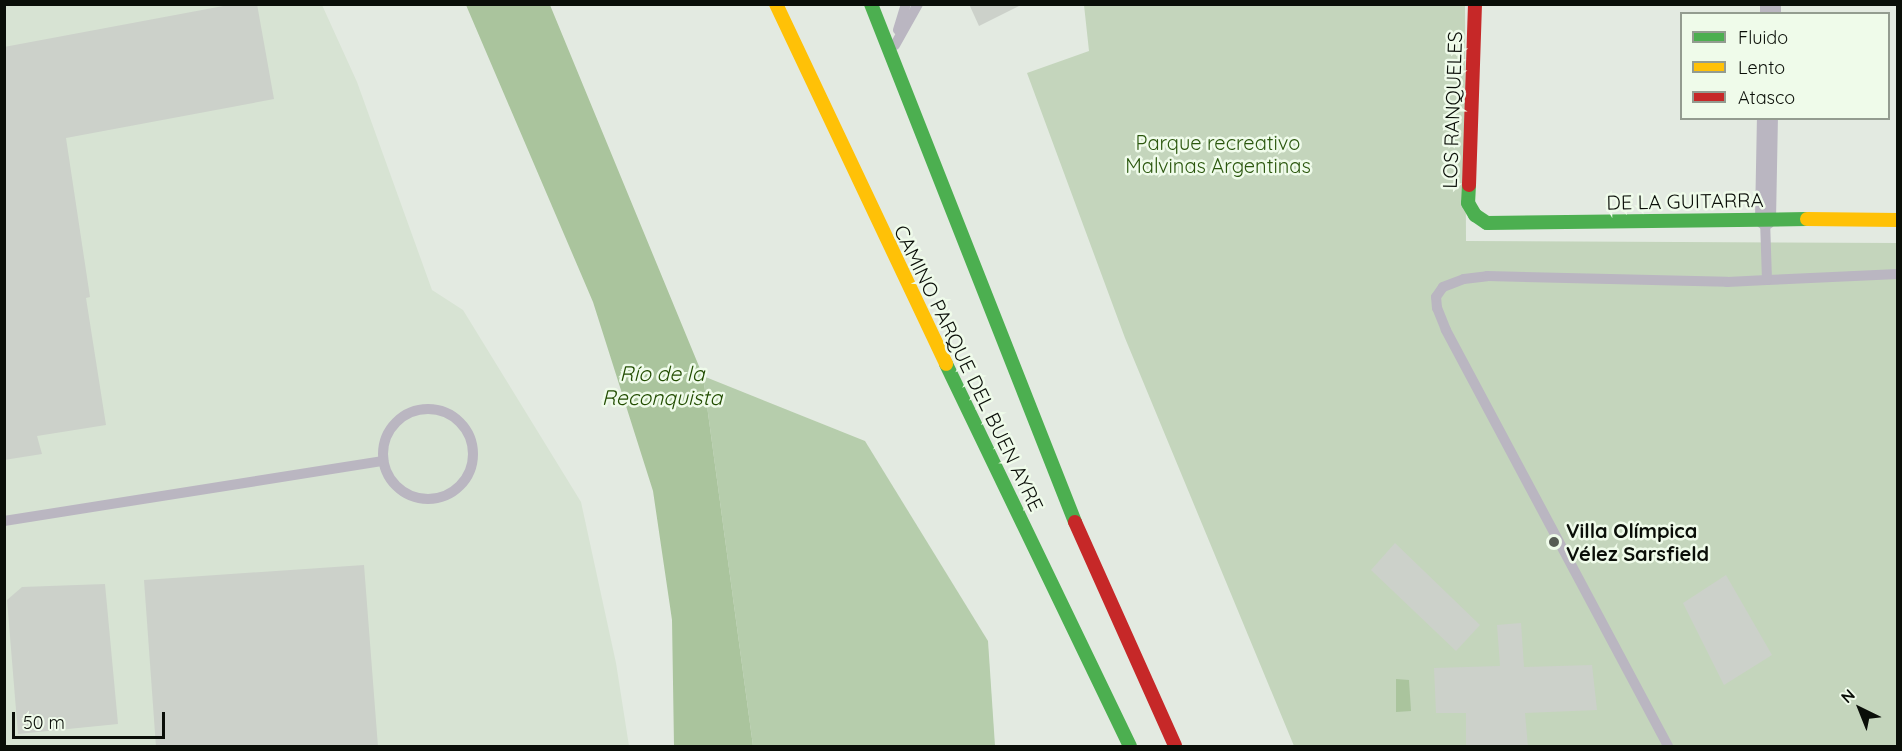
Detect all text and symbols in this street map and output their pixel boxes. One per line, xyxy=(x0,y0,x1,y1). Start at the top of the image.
legend xyxy=(1680,12,1890,120)
text: Fluido xyxy=(1738,26,1788,49)
street label: LOS RANQUELES xyxy=(1437,31,1467,189)
text: Lento xyxy=(1738,56,1785,79)
text: Atasco xyxy=(1738,86,1795,109)
park label: Parque recreativo Malvinas Argentinas xyxy=(1125,131,1311,178)
street label: DE LA GUITARRA xyxy=(1606,188,1764,214)
street label: CAMINO PARQUE DEL BUEN AYRE xyxy=(889,221,1049,515)
water label: Río de la Reconquista xyxy=(602,360,722,410)
place label: Villa Olímpica Vélez Sarsfield xyxy=(1566,518,1709,565)
marker: Villa Olímpica Vélez Sarsfield xyxy=(1547,535,1561,549)
north arrow xyxy=(1830,679,1890,739)
text: N xyxy=(1837,685,1859,707)
scale bar xyxy=(15,700,168,738)
text: 50 m xyxy=(23,711,65,734)

